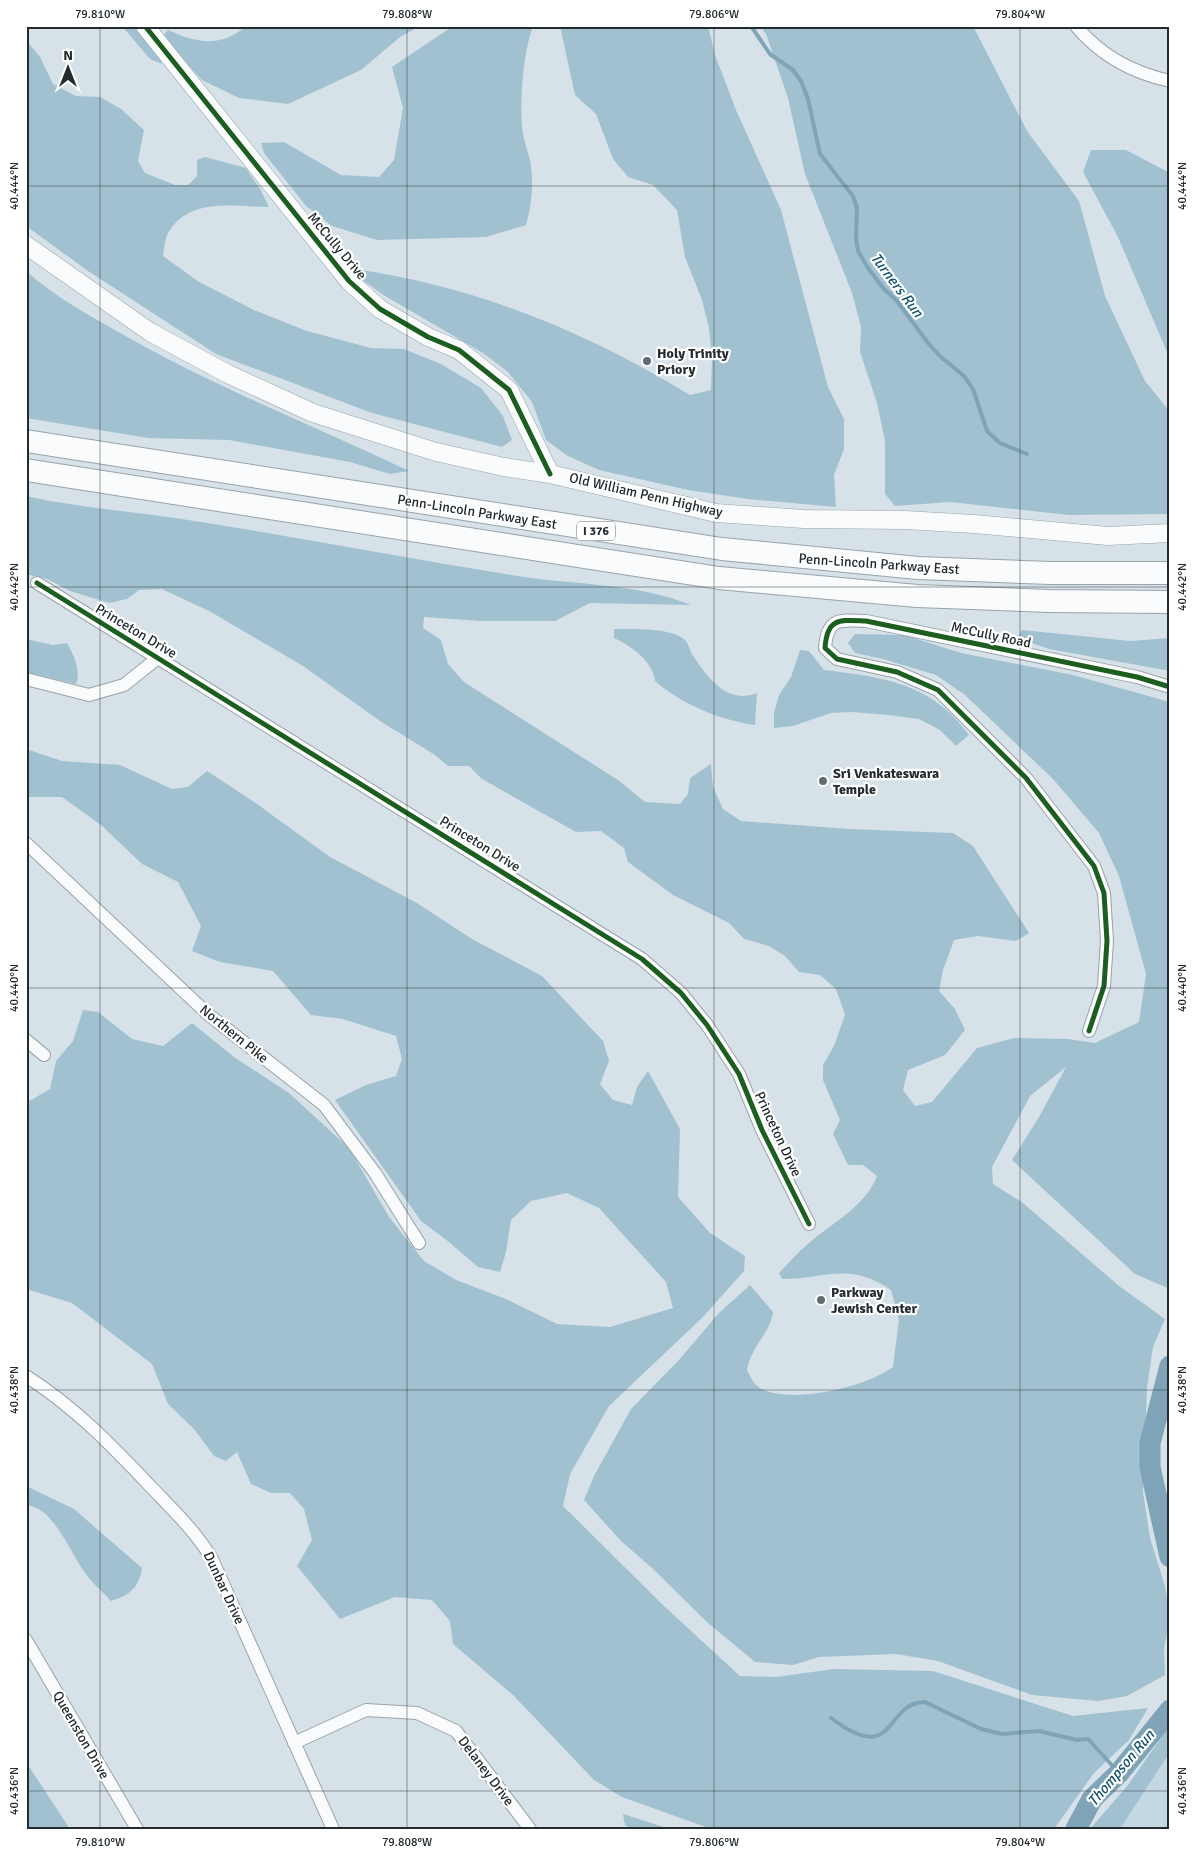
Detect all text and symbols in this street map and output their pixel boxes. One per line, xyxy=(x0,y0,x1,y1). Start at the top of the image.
text: 79.810°W xyxy=(75,7,125,22)
text: 79.808°W xyxy=(382,7,432,22)
text: 79.806°W xyxy=(689,7,739,22)
text: 79.804°W xyxy=(995,7,1045,22)
north arrow xyxy=(42,42,92,92)
text: N xyxy=(63,47,73,64)
text: 40.444°N xyxy=(7,162,22,210)
text: 40.444°N xyxy=(1175,162,1190,210)
street label: McCully Drive xyxy=(304,209,370,283)
water label: Turners Run xyxy=(867,249,928,321)
place label: Holy Trinity Priory xyxy=(657,345,729,378)
marker: Holy Trinity Priory xyxy=(641,355,653,367)
street label: Old William Penn Highway xyxy=(568,469,725,521)
street label: Penn-Lincoln Parkway East xyxy=(396,491,558,533)
road number: I 376 xyxy=(577,522,615,540)
street label: Penn-Lincoln Parkway East xyxy=(798,550,960,578)
text: 40.442°N xyxy=(7,563,22,611)
text: 40.442°N xyxy=(1175,563,1190,611)
street label: Princeton Drive xyxy=(92,600,180,662)
street label: McCully Road xyxy=(949,618,1033,652)
place label: Sri Venkateswara Temple xyxy=(833,765,939,798)
marker: Sri Venkateswara Temple xyxy=(817,775,829,787)
street label: Princeton Drive xyxy=(436,812,524,876)
text: 40.440°N xyxy=(7,964,22,1012)
text: 40.440°N xyxy=(1175,964,1190,1012)
street label: Northern Pike xyxy=(196,1001,272,1067)
street label: Princeton Drive xyxy=(751,1089,805,1179)
place label: Parkway Jewish Center xyxy=(831,1284,917,1317)
marker: Parkway Jewish Center xyxy=(815,1294,827,1306)
text: 40.438°N xyxy=(7,1366,22,1414)
text: 40.438°N xyxy=(1175,1366,1190,1414)
street label: Dunbar Drive xyxy=(200,1549,248,1627)
street label: Queenston Drive xyxy=(49,1688,113,1782)
water label: Thompson Run xyxy=(1084,1726,1159,1810)
street label: Delaney Drive xyxy=(454,1733,518,1809)
text: 40.436°N xyxy=(7,1767,22,1815)
text: 40.436°N xyxy=(1175,1767,1190,1815)
text: 79.810°W xyxy=(75,1835,125,1850)
text: 79.808°W xyxy=(382,1835,432,1850)
text: 79.806°W xyxy=(689,1835,739,1850)
text: 79.804°W xyxy=(995,1835,1045,1850)

